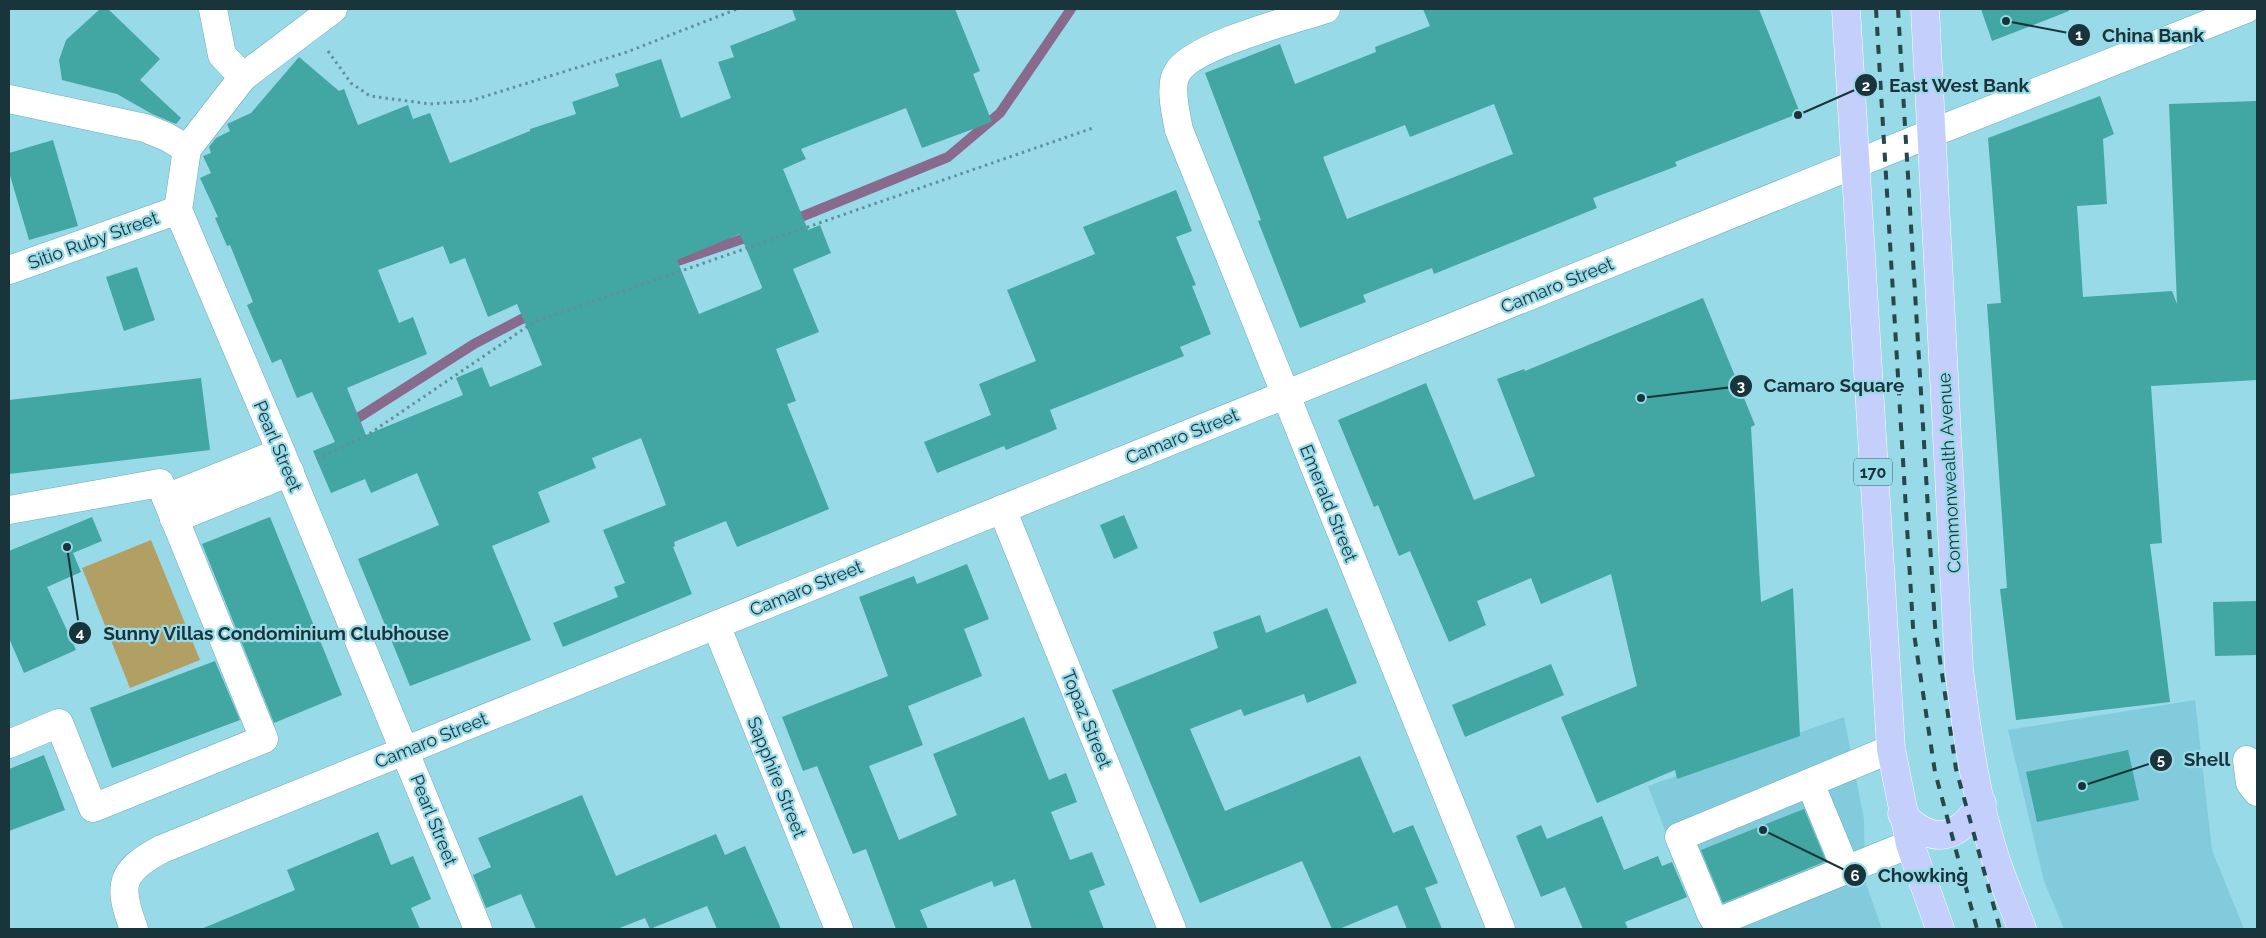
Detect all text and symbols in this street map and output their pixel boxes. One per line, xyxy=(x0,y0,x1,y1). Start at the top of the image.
callout: China Bank xyxy=(2066,18,2214,52)
text: China Bank xyxy=(2102,24,2204,46)
text: 1 xyxy=(2075,26,2083,44)
callout: East West Bank xyxy=(1854,68,2040,102)
text: East West Bank xyxy=(1889,74,2029,96)
text: 2 xyxy=(1862,77,1870,95)
street label: Sitio Ruby Street xyxy=(25,207,161,273)
street label: Camaro Street xyxy=(1498,253,1616,317)
callout: Camaro Square xyxy=(1728,369,1914,403)
street label: Commonwealth Avenue xyxy=(1933,372,1965,574)
text: Camaro Square xyxy=(1764,374,1904,396)
text: 3 xyxy=(1737,377,1745,395)
street label: Pearl Street xyxy=(249,397,307,495)
street label: Camaro Street xyxy=(1123,404,1241,468)
street label: Emerald Street xyxy=(1296,441,1362,565)
road number: 170 xyxy=(1854,458,1892,486)
street label: Camaro Street xyxy=(747,556,865,620)
callout: Sunny Villas Condominium Clubhouse xyxy=(67,616,459,650)
text: Sunny Villas Condominium Clubhouse xyxy=(103,622,449,644)
text: 4 xyxy=(76,624,85,642)
street label: Topaz Street xyxy=(1058,667,1116,771)
street label: Camaro Street xyxy=(372,708,490,772)
street label: Sapphire Street xyxy=(743,714,811,840)
callout: Shell xyxy=(2149,743,2240,777)
text: Shell xyxy=(2184,748,2231,770)
text: 5 xyxy=(2157,751,2165,769)
street label: Pearl Street xyxy=(406,771,462,869)
callout: Chowking xyxy=(1842,858,1978,892)
text: Chowking xyxy=(1878,864,1968,886)
text: 6 xyxy=(1850,867,1860,885)

